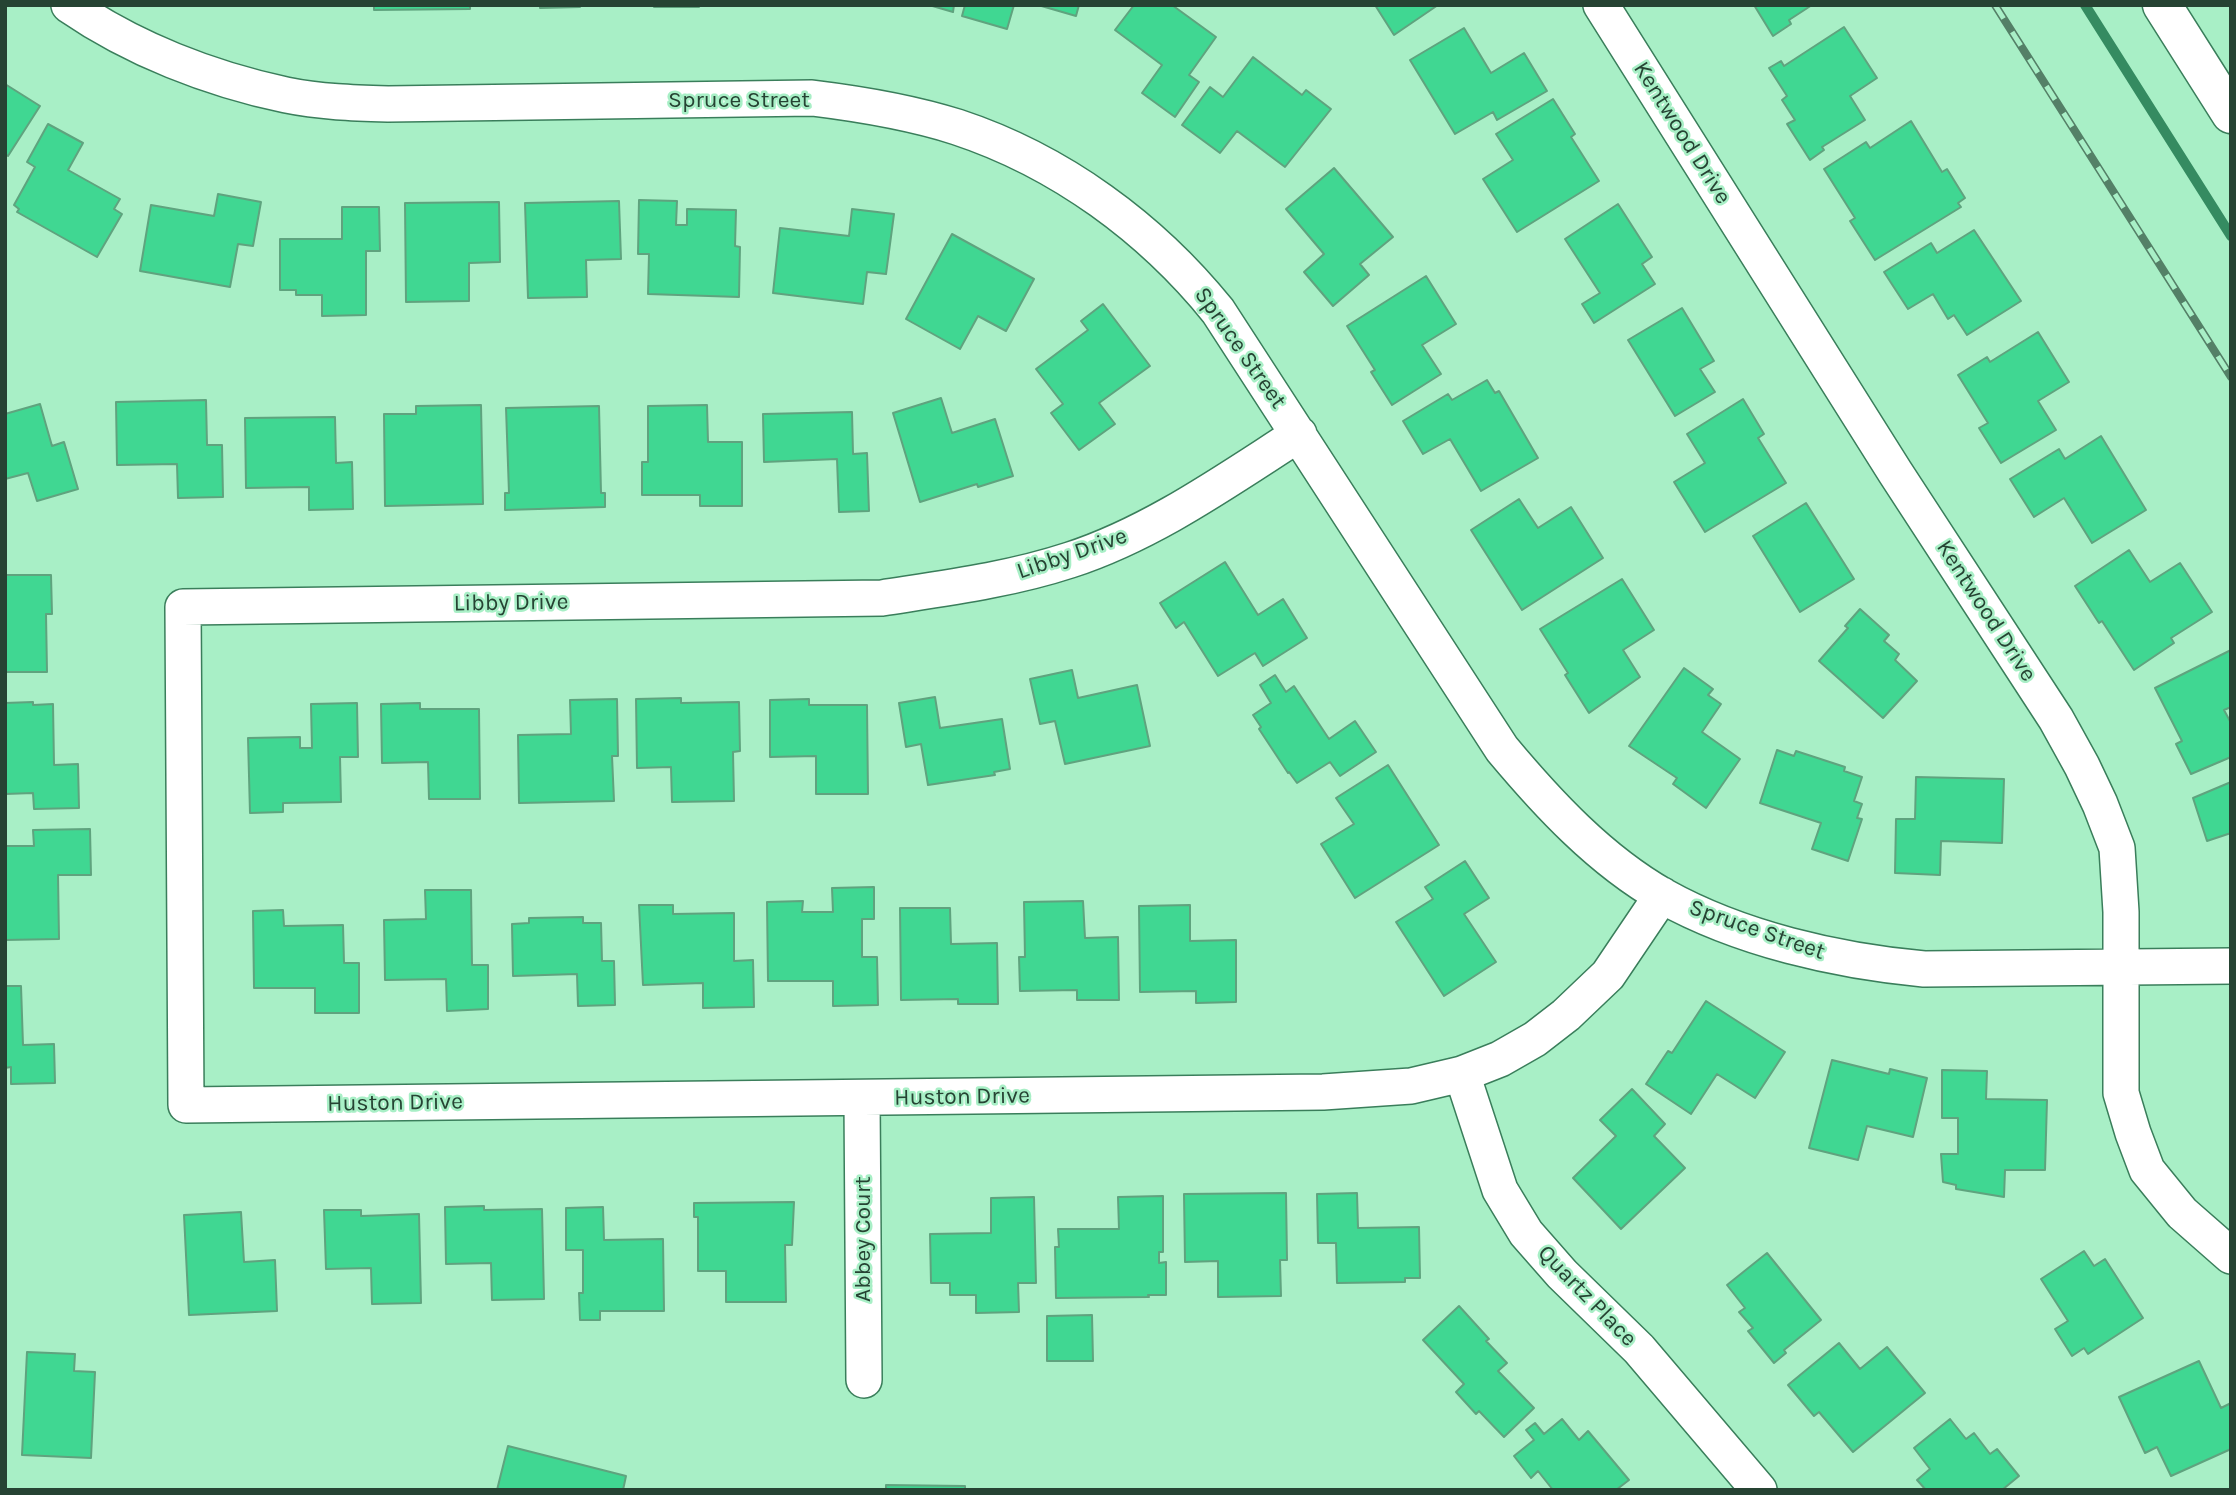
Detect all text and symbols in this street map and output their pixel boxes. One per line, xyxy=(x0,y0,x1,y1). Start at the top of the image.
street label: Kentwood Drive xyxy=(1627,57,1737,209)
street label: Spruce Street xyxy=(668,86,810,114)
street label: Spruce Street xyxy=(1188,282,1292,414)
street label: Libby Drive xyxy=(1013,522,1131,586)
street label: Kentwood Drive xyxy=(1930,535,2042,687)
street label: Libby Drive xyxy=(453,588,569,618)
street label: Spruce Street xyxy=(1685,894,1829,966)
street label: Huston Drive xyxy=(894,1082,1030,1112)
street label: Huston Drive xyxy=(327,1088,463,1118)
street label: Abbey Court xyxy=(849,1176,877,1302)
street label: Quartz Place xyxy=(1532,1240,1642,1352)

